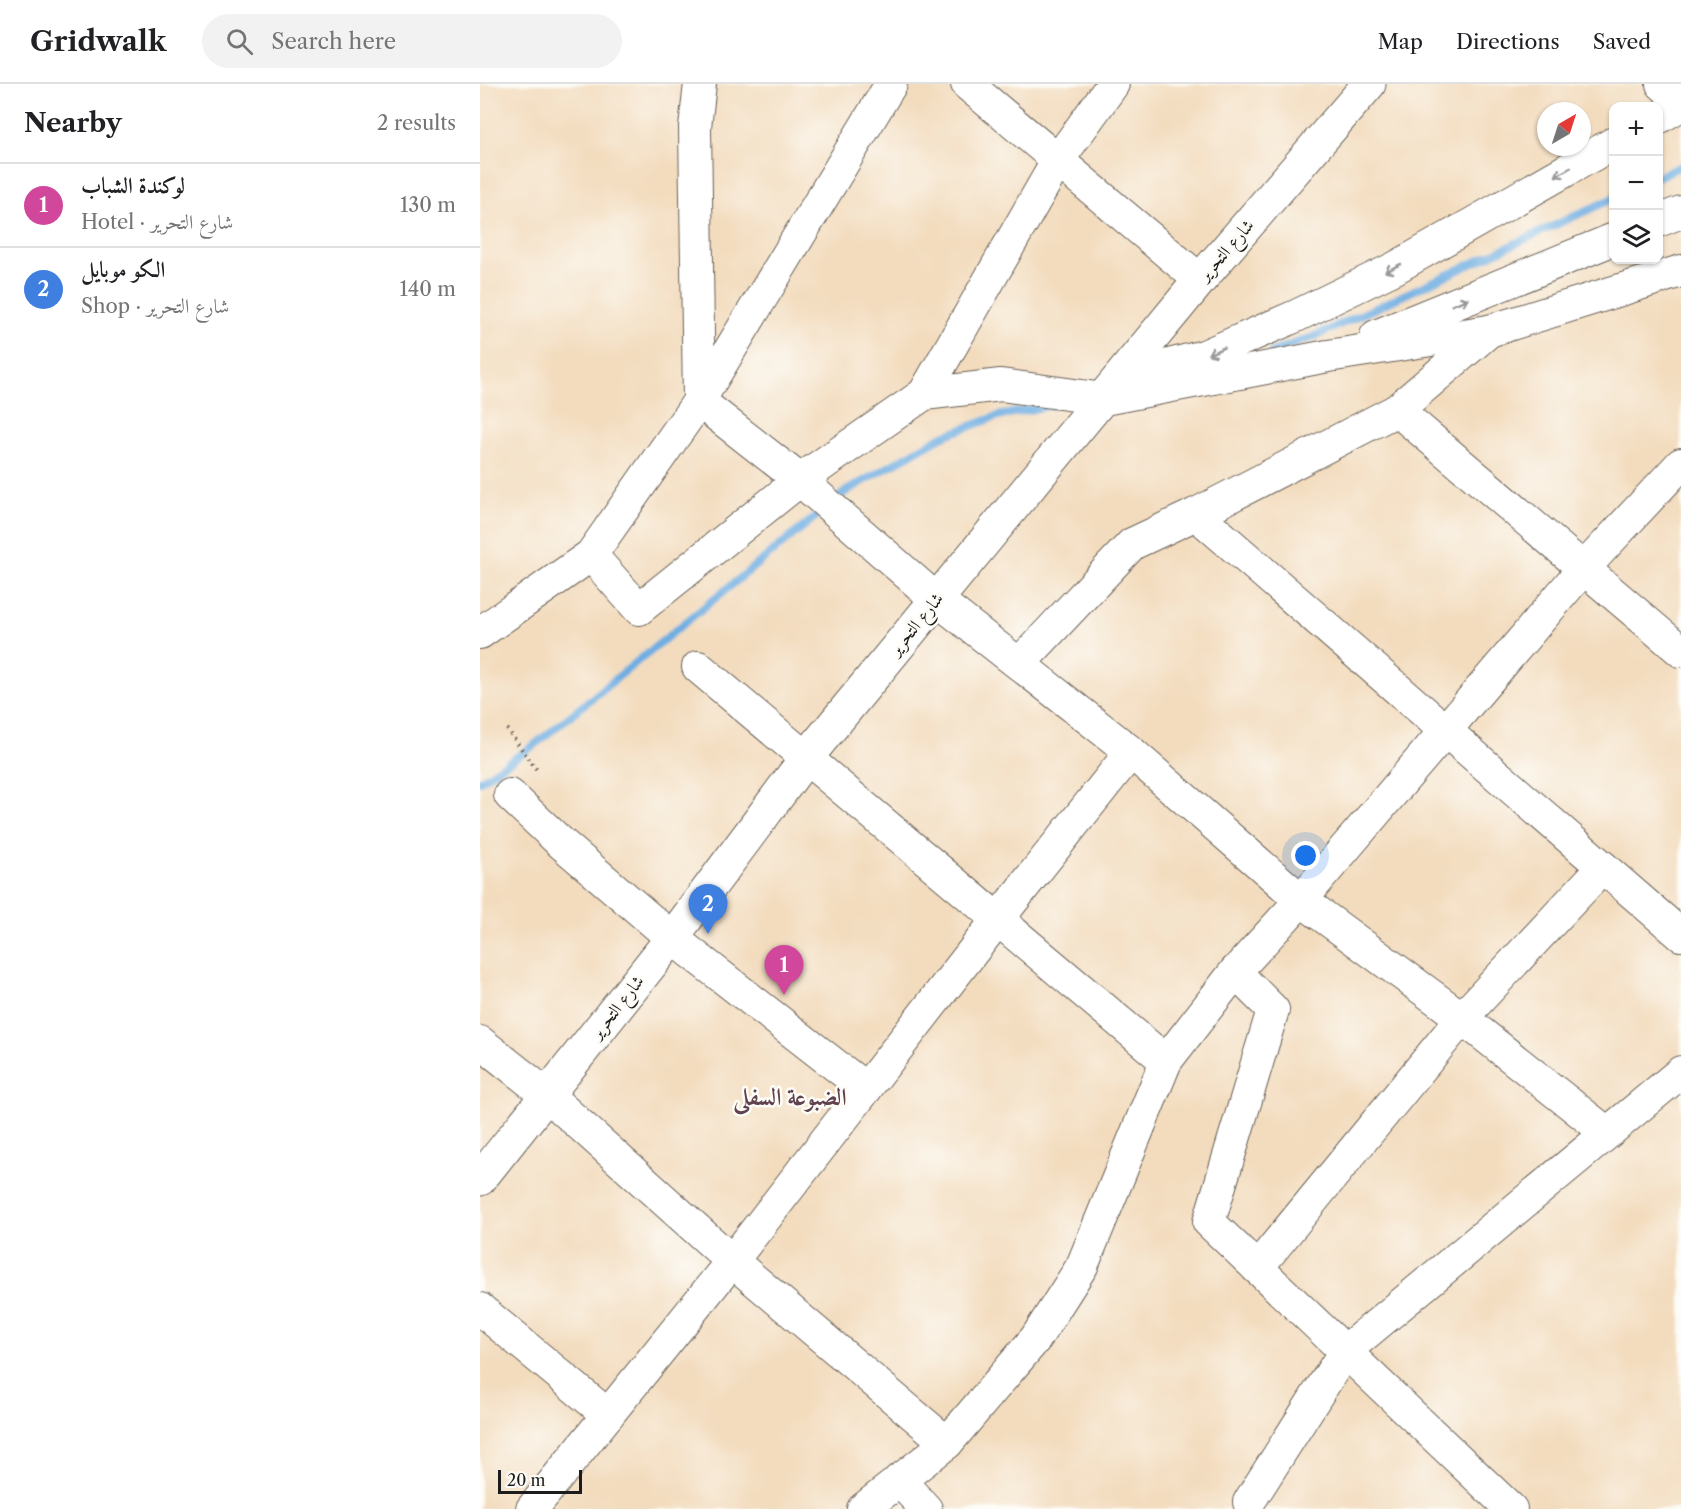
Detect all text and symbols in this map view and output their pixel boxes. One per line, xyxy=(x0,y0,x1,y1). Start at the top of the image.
search box xyxy=(202,14,622,68)
text: Gridwalk xyxy=(30,24,166,58)
icon: search xyxy=(223,25,256,58)
text: Search here xyxy=(271,28,396,55)
text: Map xyxy=(1378,29,1423,54)
text: Directions xyxy=(1456,29,1560,54)
text: Saved xyxy=(1593,29,1651,54)
north arrow xyxy=(1537,102,1591,156)
map controls xyxy=(1609,102,1663,264)
button: + xyxy=(1609,102,1663,156)
text: Nearby xyxy=(24,107,122,139)
text: 2 results xyxy=(377,111,456,135)
button: − xyxy=(1609,156,1663,210)
one-way arrow xyxy=(1554,167,1571,179)
text: لوكندة الشباب xyxy=(81,172,185,199)
text: 1 xyxy=(39,193,48,217)
text: 130 m xyxy=(400,193,456,217)
text: Hotel · شارع التحرير xyxy=(81,210,233,234)
button: layers xyxy=(1609,210,1663,264)
street label: شارع التحرير xyxy=(1192,215,1262,290)
text: الكو موبايل xyxy=(81,256,165,283)
one-way arrow xyxy=(1385,262,1402,274)
text: 2 xyxy=(38,277,49,301)
text: 140 m xyxy=(399,277,456,301)
text: Shop · شارع التحرير xyxy=(81,294,229,318)
one-way arrow xyxy=(1450,296,1469,307)
one-way arrow xyxy=(1208,346,1226,357)
street label: شارع التحرير xyxy=(883,588,951,664)
your location xyxy=(1291,841,1320,870)
pin: 2 xyxy=(688,884,728,934)
pin: 1 xyxy=(764,946,804,995)
street label: شارع التحرير xyxy=(584,971,652,1047)
district label: الضبوعة السفلى xyxy=(732,1082,847,1116)
scale bar xyxy=(498,1467,582,1494)
text: 20 m xyxy=(507,1470,546,1490)

